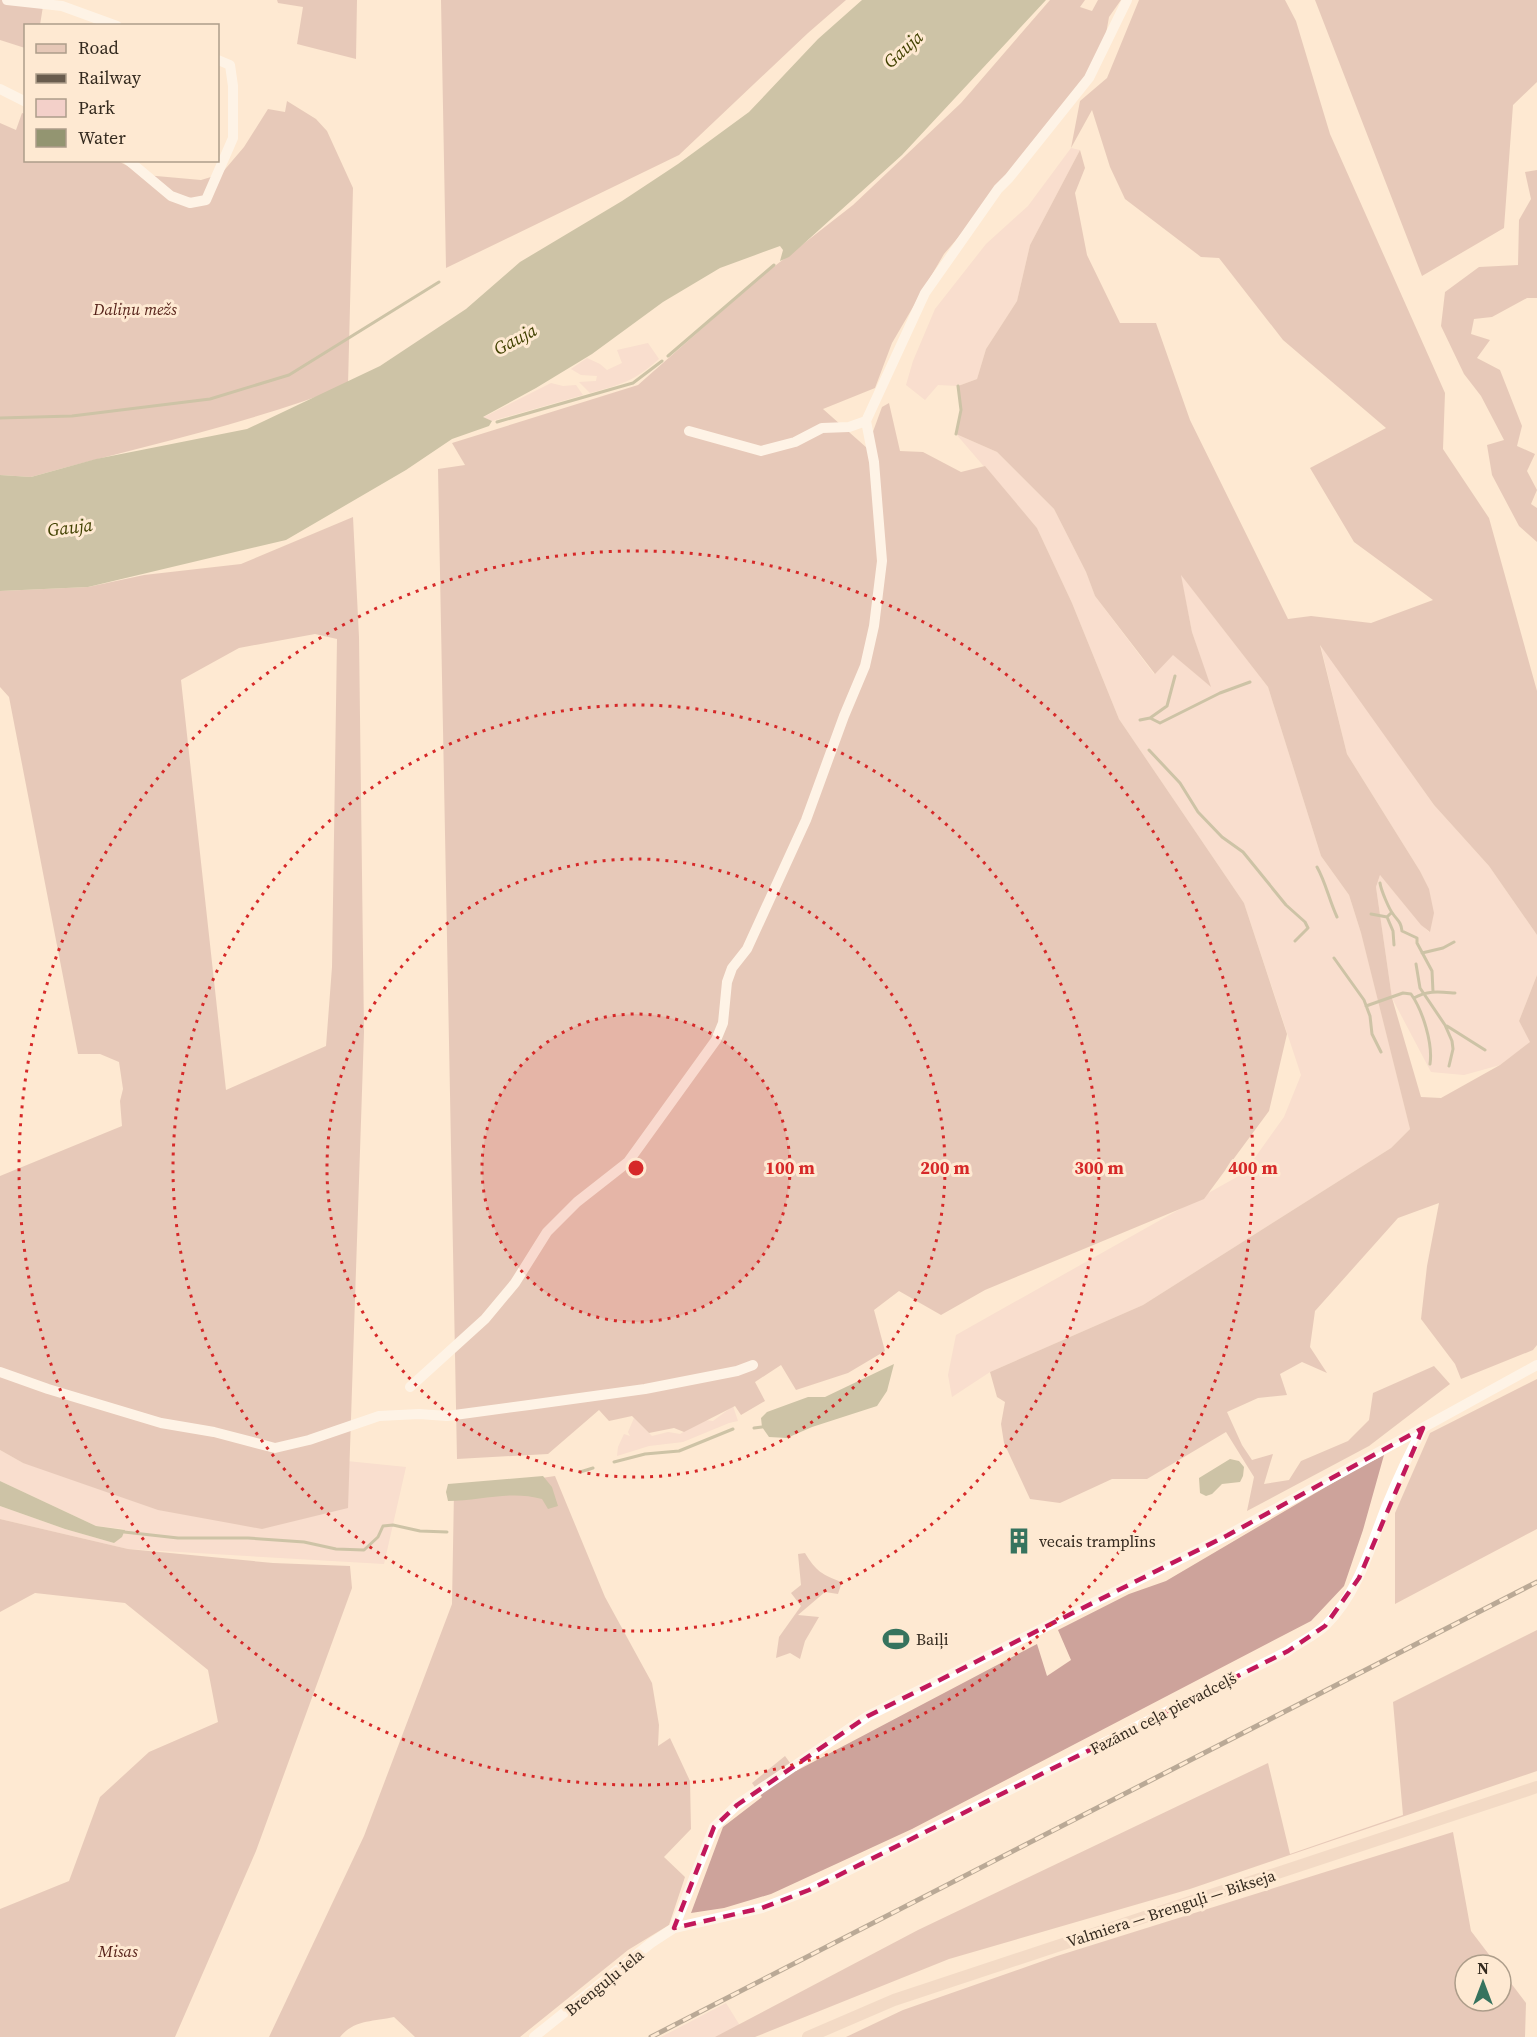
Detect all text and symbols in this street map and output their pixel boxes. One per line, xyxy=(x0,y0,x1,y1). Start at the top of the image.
legend xyxy=(24,24,219,162)
water label: Gauja xyxy=(878,24,929,73)
text: Road xyxy=(78,35,119,60)
text: Railway xyxy=(78,65,142,90)
text: Park xyxy=(78,95,115,120)
text: Water xyxy=(78,125,126,150)
park label: Daliņu mežs xyxy=(92,298,177,320)
water label: Gauja xyxy=(489,317,541,361)
water label: Gauja xyxy=(46,512,95,542)
text: 100 m xyxy=(765,1155,815,1180)
text: 200 m xyxy=(920,1155,970,1180)
text: 300 m xyxy=(1074,1155,1124,1180)
text: 400 m xyxy=(1228,1155,1278,1180)
centre of rings xyxy=(626,1158,646,1178)
building icon: vecais tramplīns xyxy=(1004,1526,1034,1556)
place label: vecais tramplīns xyxy=(1039,1530,1156,1552)
sports icon: Baiļi xyxy=(881,1624,911,1654)
place label: Baiļi xyxy=(916,1628,949,1650)
street label: Fazānu ceļa pievadceļš xyxy=(1086,1666,1240,1760)
street label: Valmiera — Brenguļi — Bikseja xyxy=(1064,1864,1279,1952)
park label: Misas xyxy=(97,1940,138,1962)
street label: Brenguļu iela xyxy=(560,1943,649,2021)
north arrow xyxy=(1453,1953,1513,2013)
text: N xyxy=(1477,1957,1489,1979)

